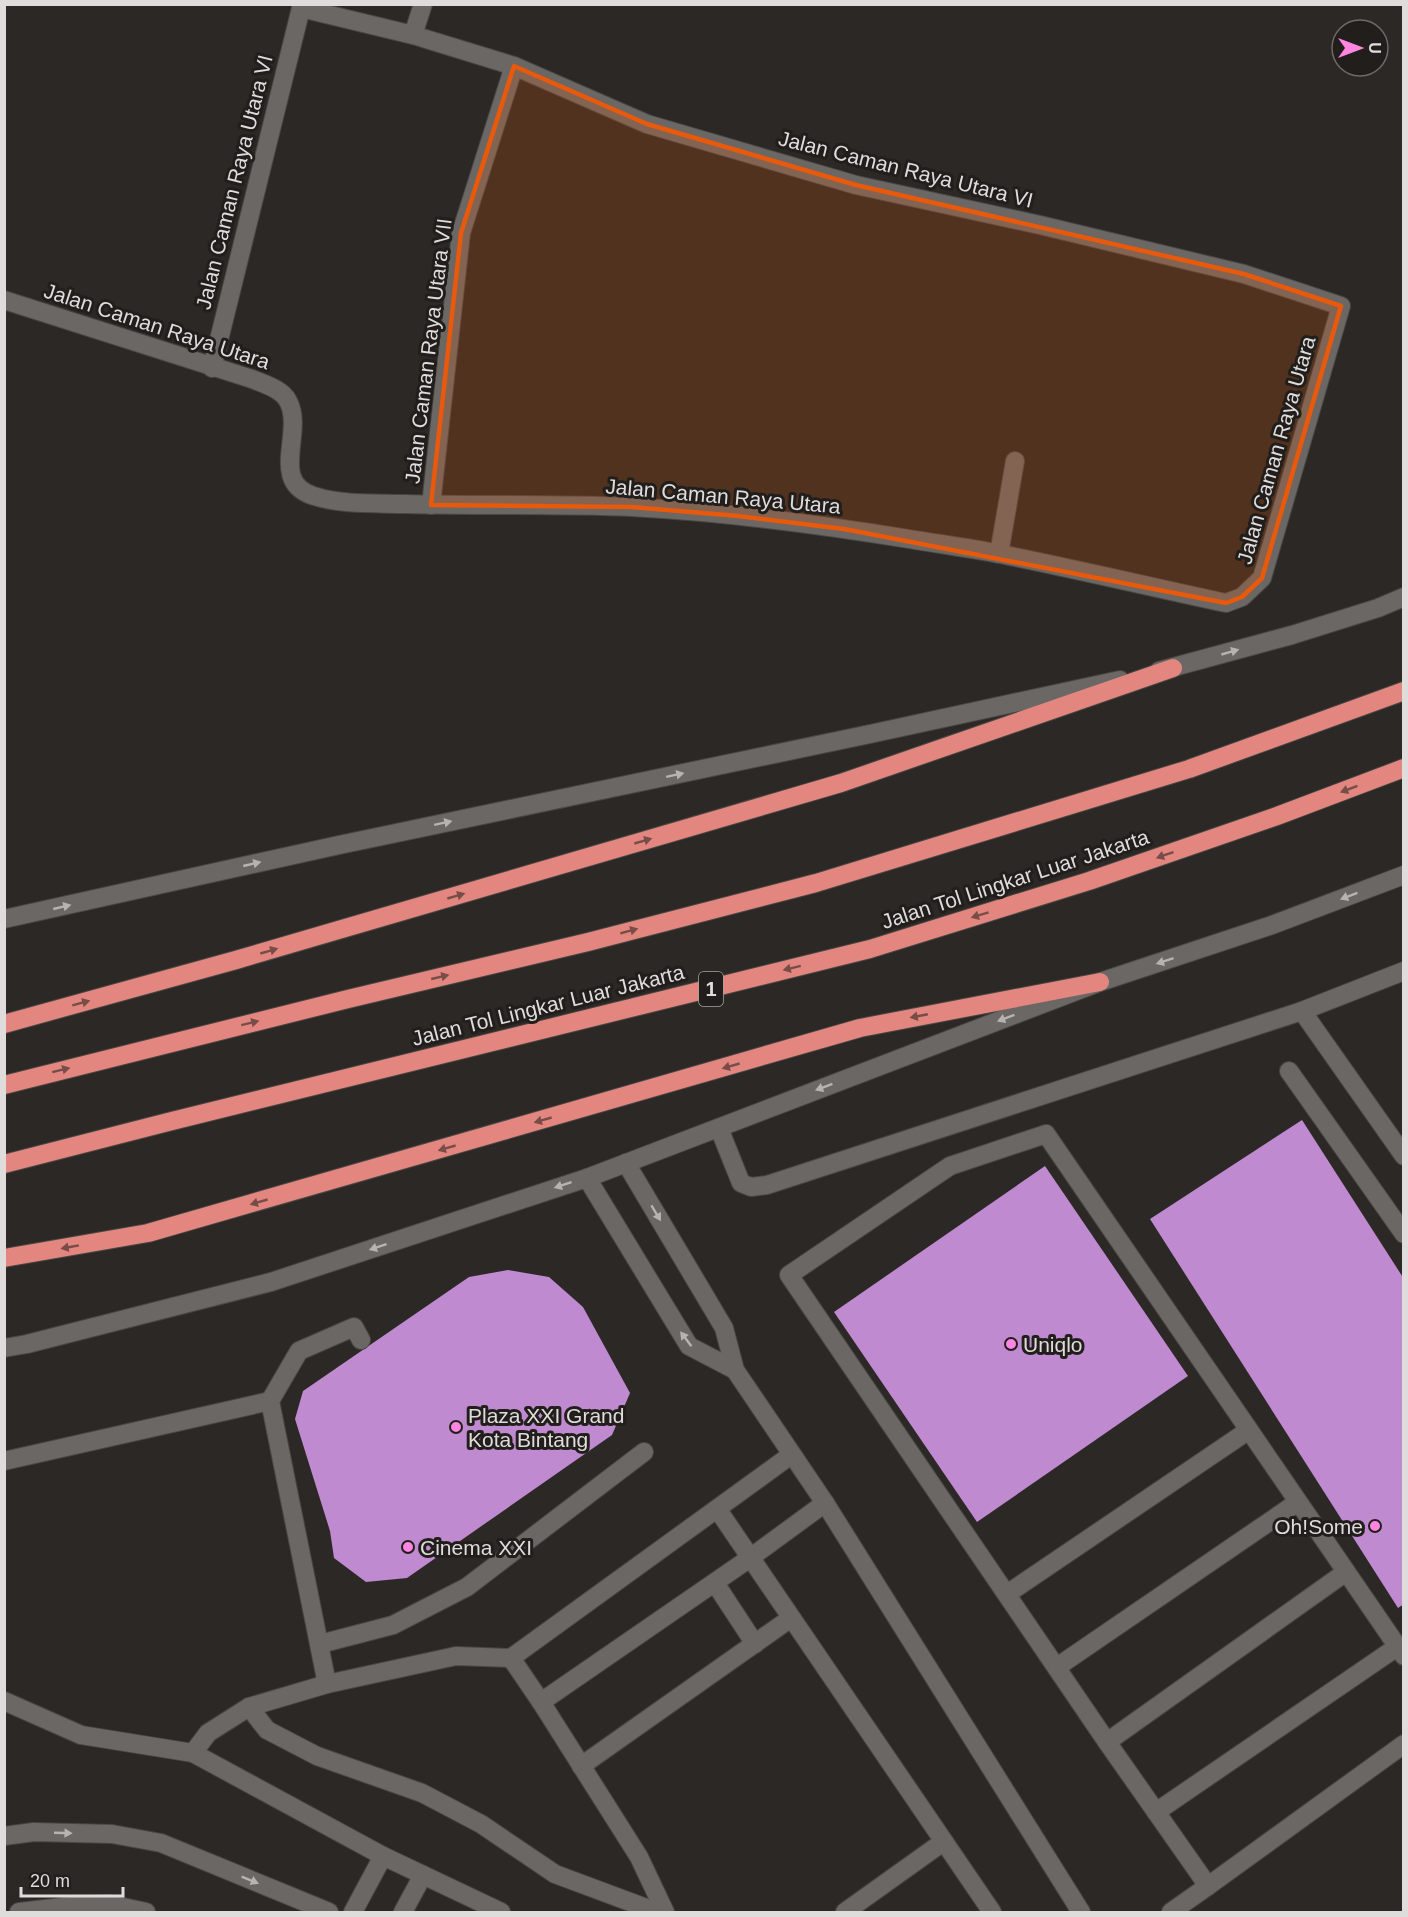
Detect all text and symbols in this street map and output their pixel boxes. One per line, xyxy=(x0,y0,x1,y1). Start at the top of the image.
north arrow xyxy=(1330,18,1390,78)
text: U xyxy=(1366,42,1383,54)
street label: Jalan Caman Raya Utara VI xyxy=(191,52,277,312)
street label: Jalan Caman Raya Utara VI xyxy=(776,126,1036,212)
street label: Jalan Caman Raya Utara VII xyxy=(400,217,456,485)
street label: Jalan Caman Raya Utara xyxy=(41,279,273,373)
street label: Jalan Caman Raya Utara xyxy=(1232,333,1320,566)
street label: Jalan Caman Raya Utara xyxy=(605,474,842,518)
one-way arrow xyxy=(1221,647,1239,657)
one-way arrow xyxy=(665,770,684,779)
one-way arrow xyxy=(1340,785,1358,794)
one-way arrow xyxy=(433,818,452,828)
street label: Jalan Tol Lingkar Luar Jakarta xyxy=(878,825,1152,933)
one-way arrow xyxy=(634,836,652,845)
one-way arrow xyxy=(1156,850,1174,860)
one-way arrow xyxy=(243,859,261,869)
one-way arrow xyxy=(447,891,465,900)
one-way arrow xyxy=(1340,891,1358,901)
one-way arrow xyxy=(52,901,71,911)
one-way arrow xyxy=(971,911,989,920)
one-way arrow xyxy=(620,926,639,936)
one-way arrow xyxy=(260,945,278,955)
one-way arrow xyxy=(1156,956,1174,966)
street label: Jalan Tol Lingkar Luar Jakarta xyxy=(409,960,687,1050)
one-way arrow xyxy=(783,964,802,974)
one-way arrow xyxy=(431,972,449,982)
road number: 1 xyxy=(699,972,723,1006)
one-way arrow xyxy=(72,998,90,1007)
one-way arrow xyxy=(909,1012,928,1021)
one-way arrow xyxy=(997,1013,1015,1023)
one-way arrow xyxy=(241,1018,260,1028)
one-way arrow xyxy=(721,1061,740,1071)
one-way arrow xyxy=(52,1065,70,1075)
one-way arrow xyxy=(815,1083,833,1093)
one-way arrow xyxy=(534,1116,552,1125)
one-way arrow xyxy=(438,1144,456,1153)
one-way arrow xyxy=(554,1181,572,1191)
one-way arrow xyxy=(250,1197,268,1207)
one-way arrow xyxy=(651,1205,661,1222)
one-way arrow xyxy=(60,1242,79,1251)
one-way arrow xyxy=(369,1242,387,1252)
one-way arrow xyxy=(681,1332,693,1347)
place label: Uniqlo xyxy=(1023,1333,1083,1356)
marker: Uniqlo xyxy=(1004,1337,1018,1351)
place label: Plaza XXI Grand Kota Bintang xyxy=(468,1404,624,1451)
marker: Plaza XXI Grand Kota Bintang xyxy=(449,1420,463,1434)
place label: Oh!Some xyxy=(1274,1515,1363,1538)
marker: Oh!Some xyxy=(1368,1519,1382,1533)
place label: Cinema XXI xyxy=(420,1536,532,1559)
marker: Cinema XXI xyxy=(401,1540,415,1554)
one-way arrow xyxy=(53,1828,72,1838)
scale bar xyxy=(21,1860,123,1898)
text: 20 m xyxy=(30,1871,70,1891)
one-way arrow xyxy=(241,1875,259,1885)

